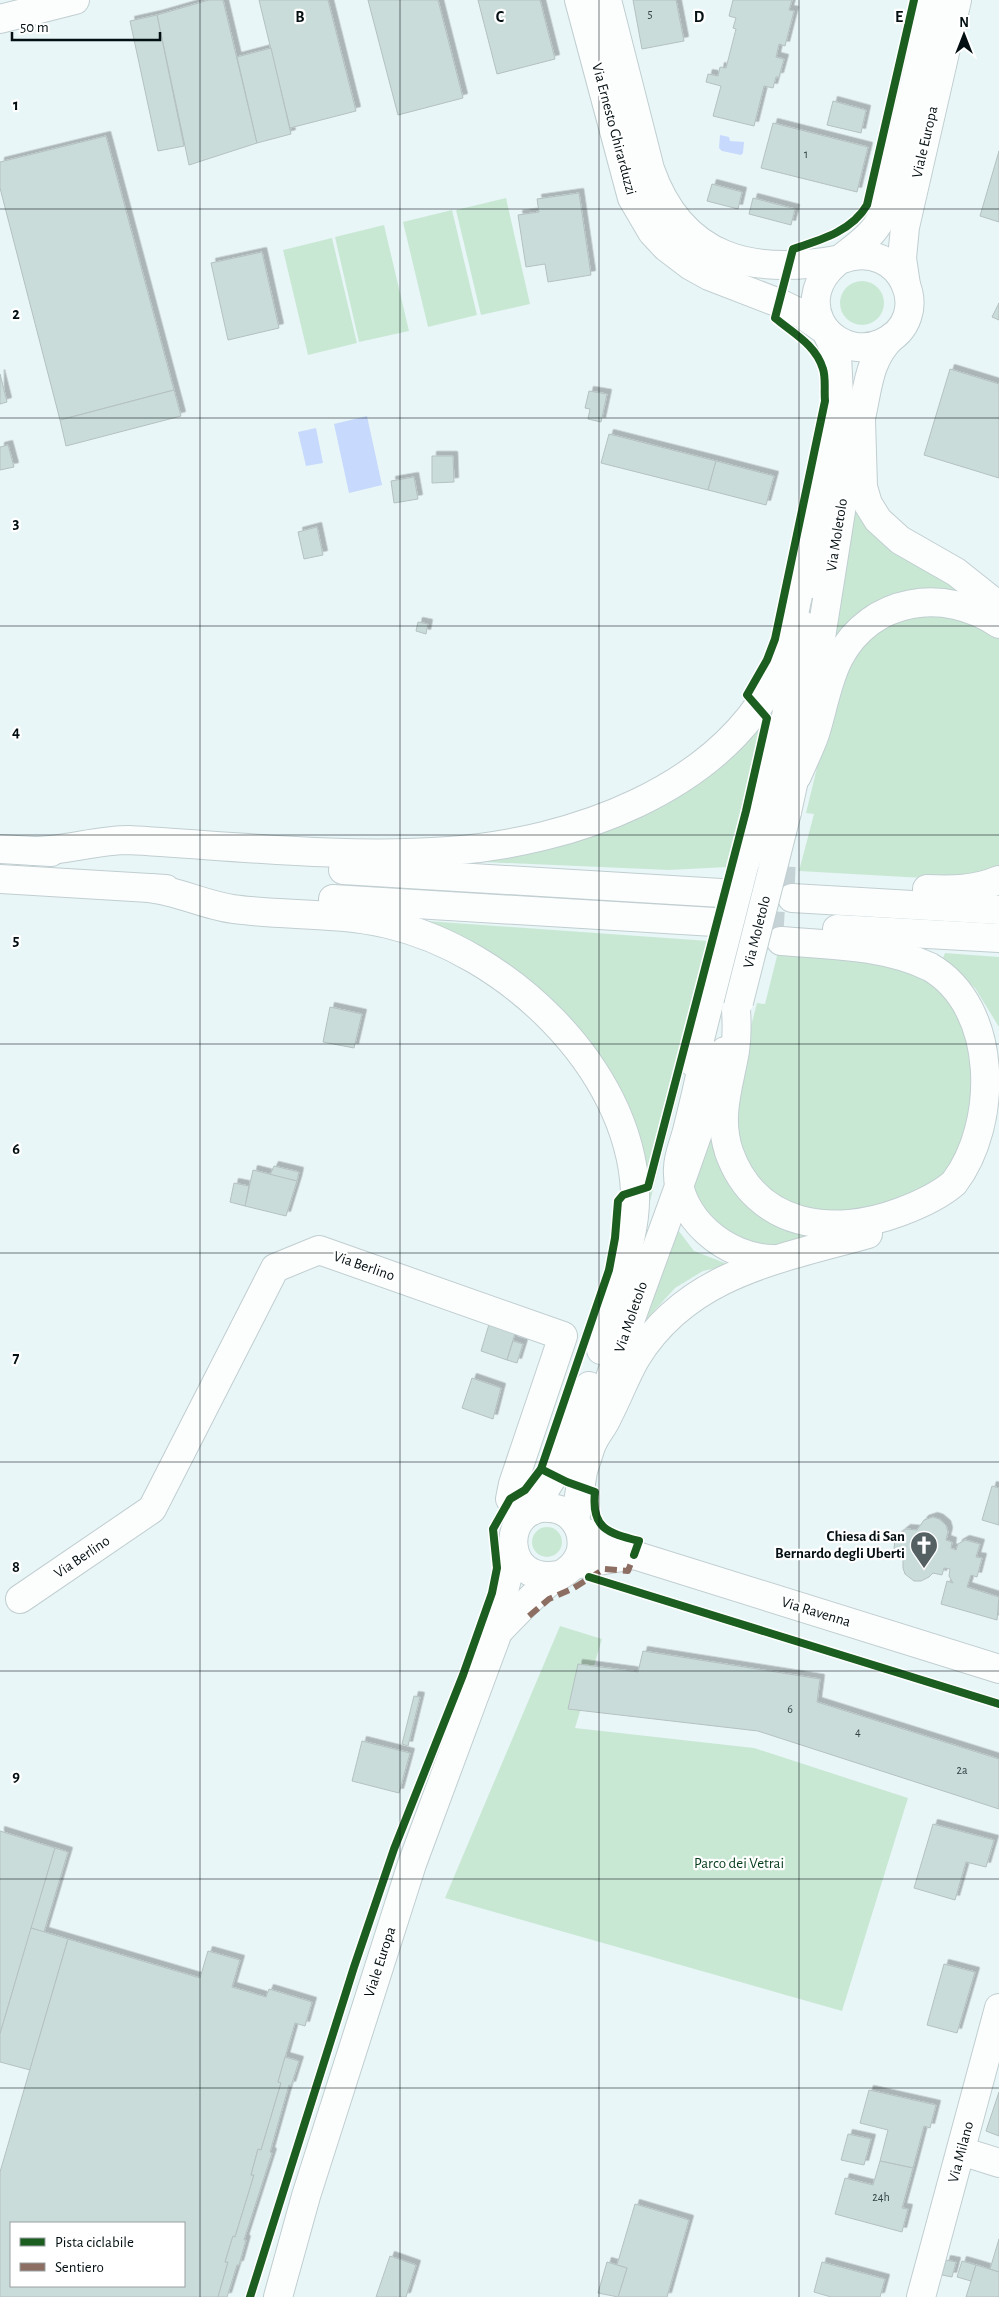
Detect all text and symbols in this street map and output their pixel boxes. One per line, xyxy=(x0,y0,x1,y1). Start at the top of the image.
house number: 5 xyxy=(647,8,653,20)
text: B xyxy=(295,9,305,25)
text: C xyxy=(496,9,505,25)
text: D xyxy=(694,9,705,25)
text: E xyxy=(895,9,903,25)
scale bar xyxy=(12,10,160,42)
north arrow xyxy=(939,10,989,60)
text: N xyxy=(959,16,969,30)
text: 50 m xyxy=(20,20,49,35)
street label: Via Ernesto Ghirarduzzi xyxy=(589,61,639,197)
text: 1 xyxy=(13,97,19,113)
street label: Viale Europa xyxy=(909,105,941,179)
house number: 1 xyxy=(804,148,808,160)
text: 2 xyxy=(12,306,20,322)
street label: Via Moletolo xyxy=(824,497,850,573)
text: 3 xyxy=(13,515,20,531)
text: 4 xyxy=(12,724,20,740)
street label: Via Moletolo xyxy=(741,894,773,970)
text: 5 xyxy=(13,932,20,948)
text: 6 xyxy=(12,1141,20,1157)
street label: Via Berlino xyxy=(331,1249,397,1283)
street label: Via Moletolo xyxy=(612,1280,650,1354)
text: 7 xyxy=(13,1350,20,1366)
place label: Chiesa di San Bernardo degli Uberti xyxy=(775,1529,905,1561)
church icon: Chiesa di San Bernardo degli Uberti xyxy=(909,1530,939,1569)
street label: Via Berlino xyxy=(51,1533,113,1581)
text: 8 xyxy=(12,1559,20,1575)
street label: Via Ravenna xyxy=(780,1594,852,1630)
house number: 6 xyxy=(787,1703,793,1715)
house number: 4 xyxy=(855,1726,861,1738)
house number: 2a xyxy=(956,1764,968,1776)
text: 9 xyxy=(12,1768,20,1784)
park label: Parco dei Vetrai xyxy=(694,1856,784,1871)
street label: Viale Europa xyxy=(362,1925,398,1999)
street label: Via Milano xyxy=(946,2120,976,2184)
house number: 24h xyxy=(872,2191,890,2203)
legend xyxy=(10,2222,185,2287)
text: Pista ciclabile xyxy=(55,2235,134,2250)
text: Sentiero xyxy=(55,2260,104,2275)

